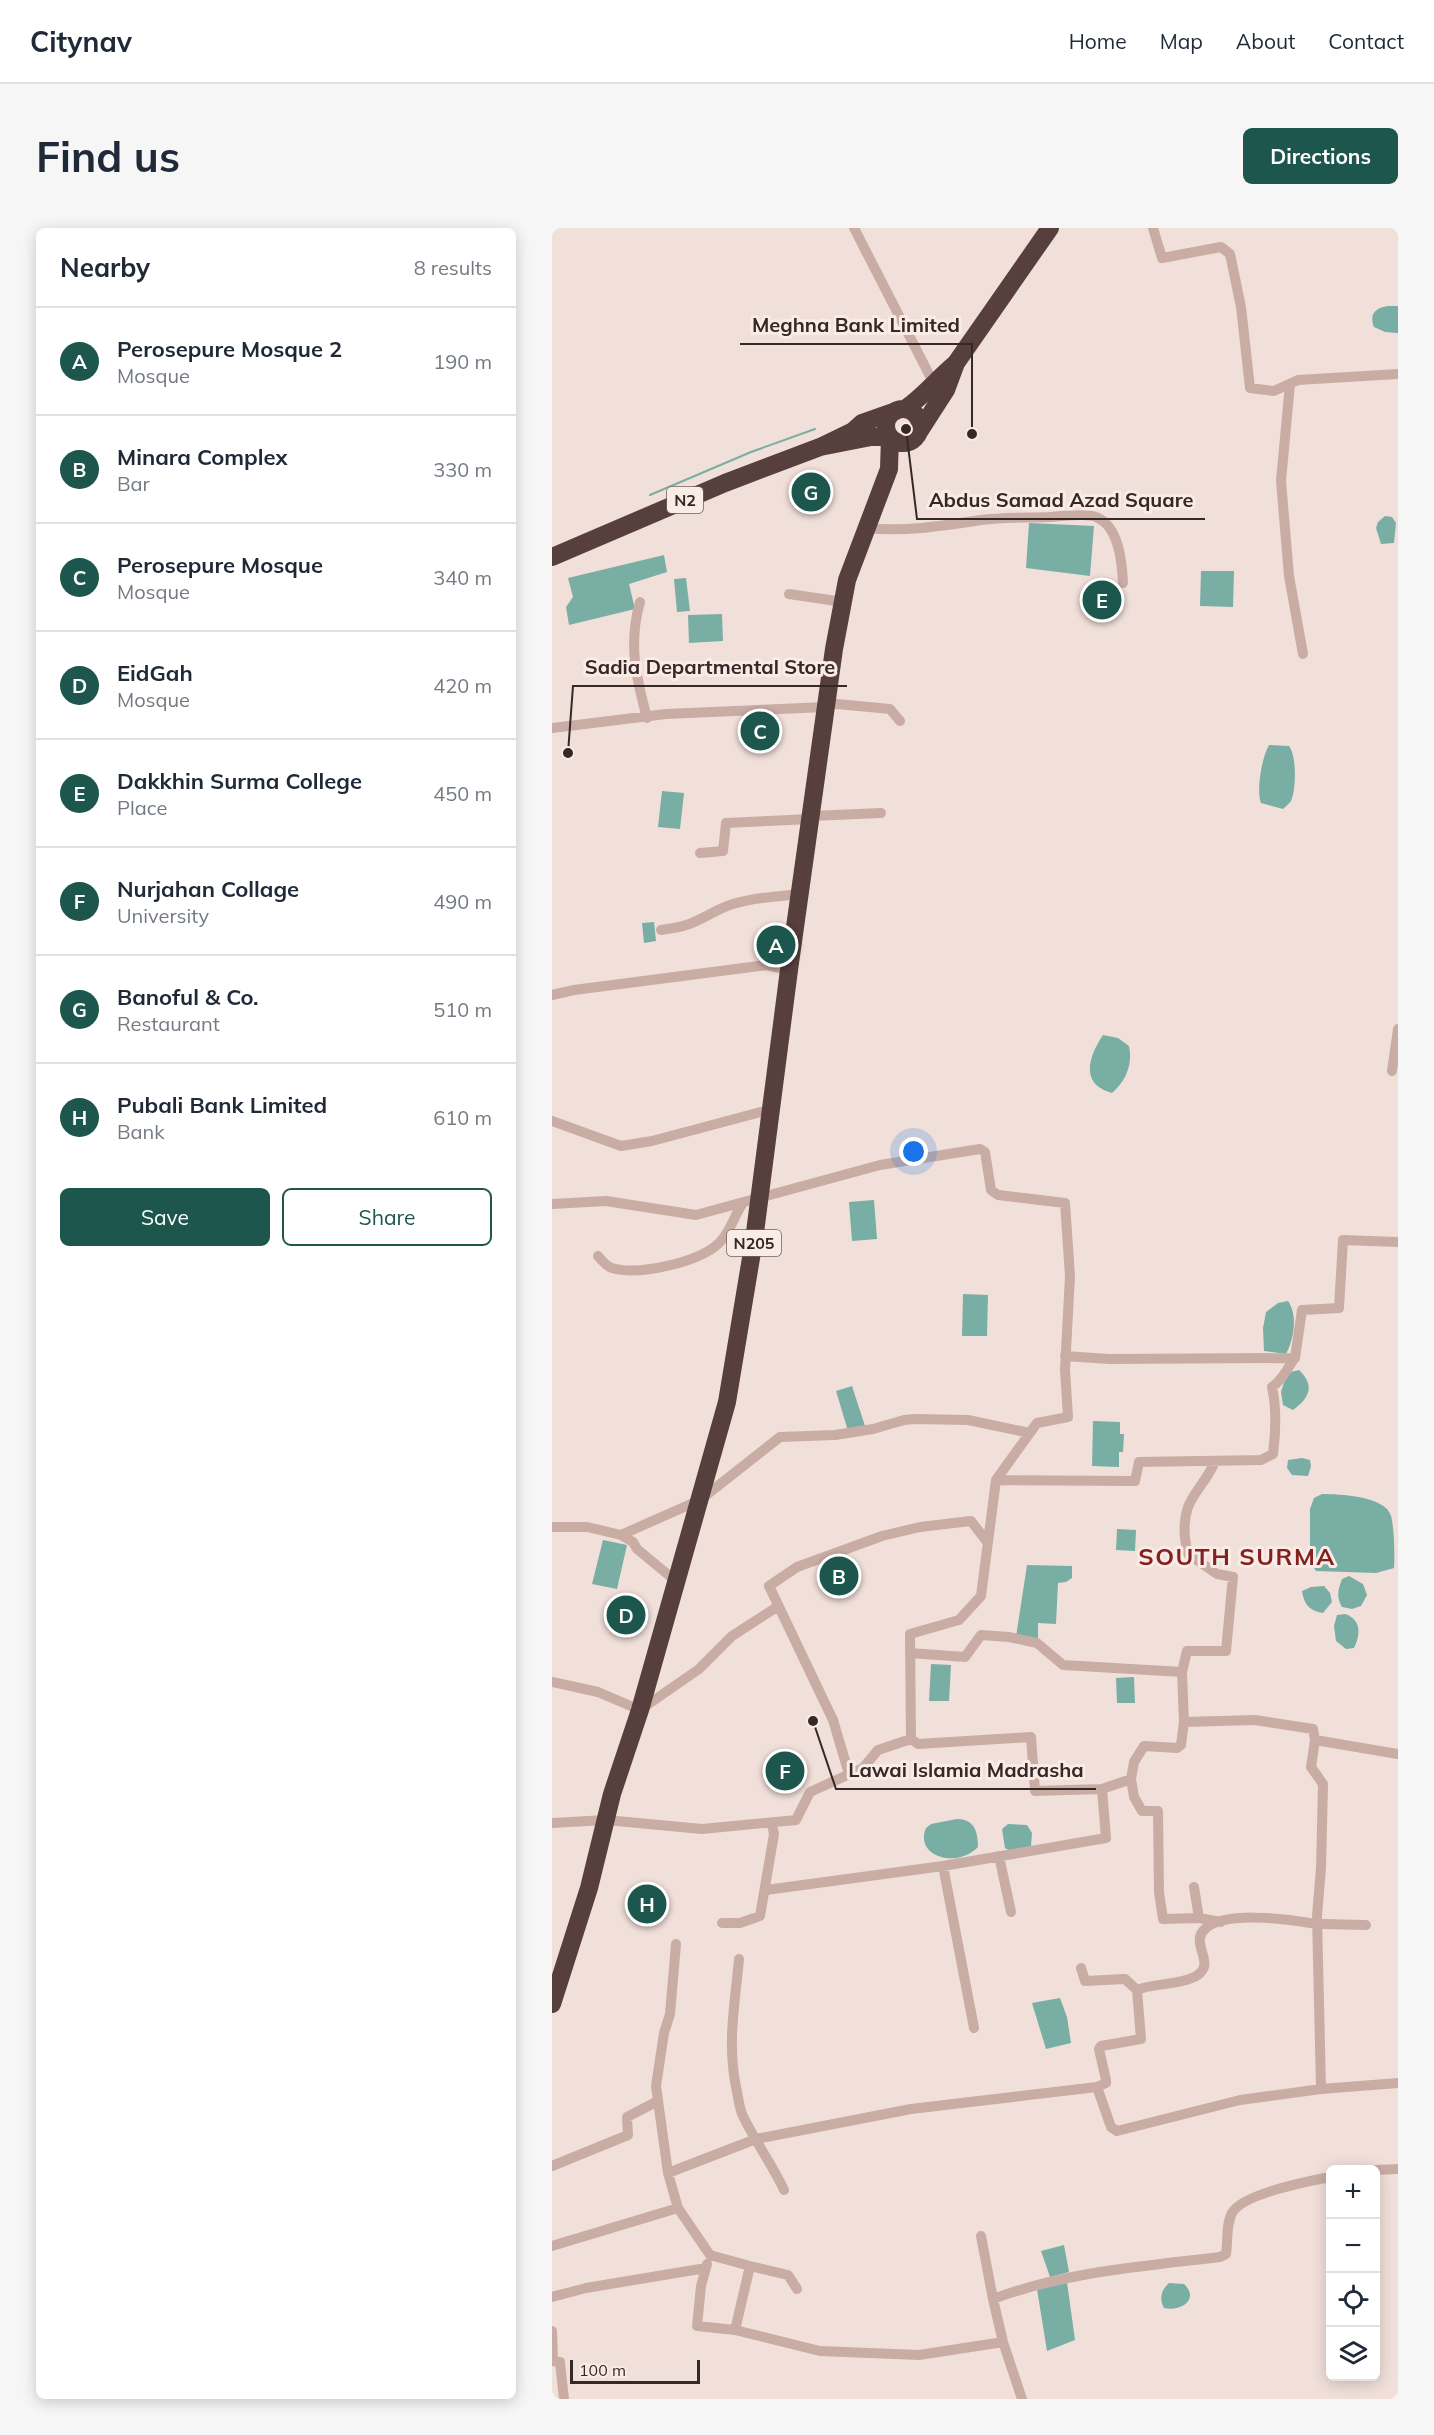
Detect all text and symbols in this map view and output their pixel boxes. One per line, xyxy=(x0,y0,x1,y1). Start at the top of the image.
text: Citynav xyxy=(30,24,132,59)
text: Home xyxy=(1069,28,1127,54)
text: Map xyxy=(1160,28,1203,54)
text: About xyxy=(1236,28,1295,54)
text: Contact xyxy=(1328,28,1404,54)
button: Directions xyxy=(1243,128,1398,184)
text: Find us xyxy=(36,130,180,183)
text: Nearby xyxy=(60,251,150,284)
text: 8 results xyxy=(414,255,492,280)
callout: Meghna Bank Limited xyxy=(740,306,972,344)
text: Meghna Bank Limited xyxy=(752,312,960,337)
text: Perosepure Mosque 2 xyxy=(117,335,342,363)
text: A xyxy=(72,349,87,374)
text: 190 m xyxy=(433,349,492,374)
text: Mosque xyxy=(117,363,190,388)
text: Minara Complex xyxy=(117,443,288,471)
text: B xyxy=(73,457,86,482)
text: 330 m xyxy=(433,457,492,482)
pin: G xyxy=(792,470,830,514)
text: Bar xyxy=(117,471,150,496)
callout: Abdus Samad Azad Square xyxy=(917,481,1205,519)
road number: N2 xyxy=(667,487,703,513)
text: Abdus Samad Azad Square xyxy=(929,487,1193,512)
text: Perosepure Mosque xyxy=(117,551,323,579)
text: C xyxy=(73,565,86,590)
text: 340 m xyxy=(433,565,492,590)
pin: E xyxy=(1082,578,1122,622)
text: Mosque xyxy=(117,579,190,604)
callout: Sadia Departmental Store xyxy=(573,648,847,686)
text: Sadia Departmental Store xyxy=(585,654,835,679)
text: EidGah xyxy=(117,659,193,687)
text: D xyxy=(72,673,87,698)
text: 420 m xyxy=(433,673,492,698)
text: Mosque xyxy=(117,687,190,712)
pin: C xyxy=(740,708,780,754)
text: Dakkhin Surma College xyxy=(117,767,362,795)
text: E xyxy=(74,781,85,806)
text: 450 m xyxy=(433,781,492,806)
text: Place xyxy=(117,795,167,820)
text: Nurjahan Collage xyxy=(117,875,299,903)
text: F xyxy=(74,889,85,914)
text: 490 m xyxy=(433,889,492,914)
text: University xyxy=(117,903,209,928)
pin: A xyxy=(756,922,796,968)
text: Banoful & Co. xyxy=(117,983,259,1011)
text: G xyxy=(72,997,87,1022)
text: 510 m xyxy=(433,997,492,1022)
text: Restaurant xyxy=(117,1011,220,1036)
text: Pubali Bank Limited xyxy=(117,1091,327,1119)
text: H xyxy=(72,1105,87,1130)
text: 610 m xyxy=(433,1105,492,1130)
text: Bank xyxy=(117,1119,165,1144)
your location xyxy=(899,1137,928,1166)
button: Save xyxy=(60,1188,270,1246)
button: Share xyxy=(282,1188,492,1246)
road number: N205 xyxy=(727,1230,781,1256)
district label: SOUTH SURMA xyxy=(1138,1541,1336,1571)
pin: B xyxy=(820,1554,858,1598)
pin: D xyxy=(606,1592,646,1638)
pin: F xyxy=(766,1748,804,1794)
callout: Lawai Islamia Madrasha xyxy=(836,1751,1096,1789)
text: Lawai Islamia Madrasha xyxy=(848,1757,1084,1782)
pin: H xyxy=(628,1882,667,1926)
map controls xyxy=(1326,2165,1380,2381)
button: + xyxy=(1326,2165,1380,2219)
button: − xyxy=(1326,2219,1380,2273)
button: locate xyxy=(1326,2273,1380,2327)
button: layers xyxy=(1326,2327,1380,2381)
scale bar xyxy=(570,2357,700,2384)
text: 100 m xyxy=(579,2360,626,2380)

